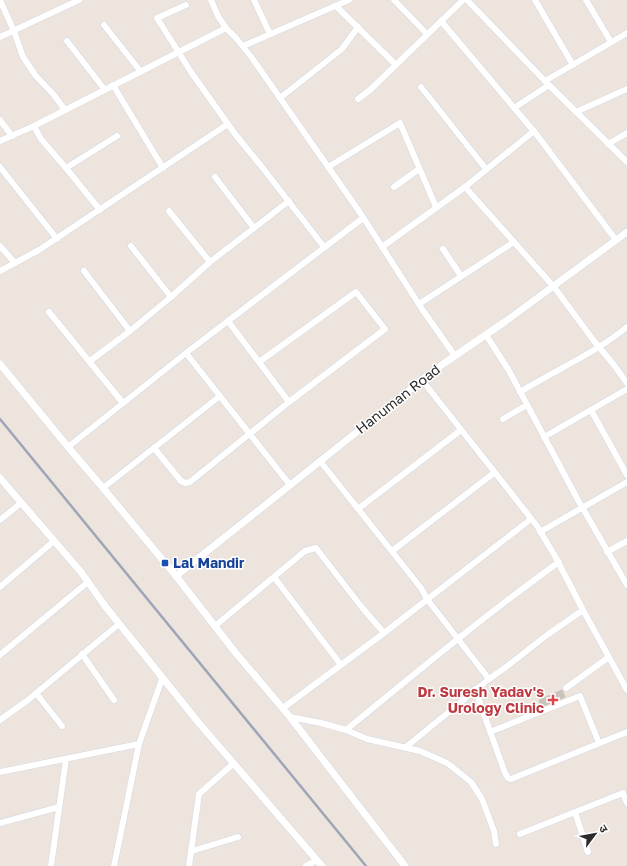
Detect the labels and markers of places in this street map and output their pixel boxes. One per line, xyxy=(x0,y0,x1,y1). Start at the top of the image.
place label: Lal Mandir xyxy=(173,554,245,571)
marker: Lal Mandir xyxy=(160,558,170,568)
place label: Dr. Suresh Yadav's Urology Clinic xyxy=(418,683,544,716)
marker: Dr. Suresh Yadav's Urology Clinic xyxy=(547,694,559,706)

